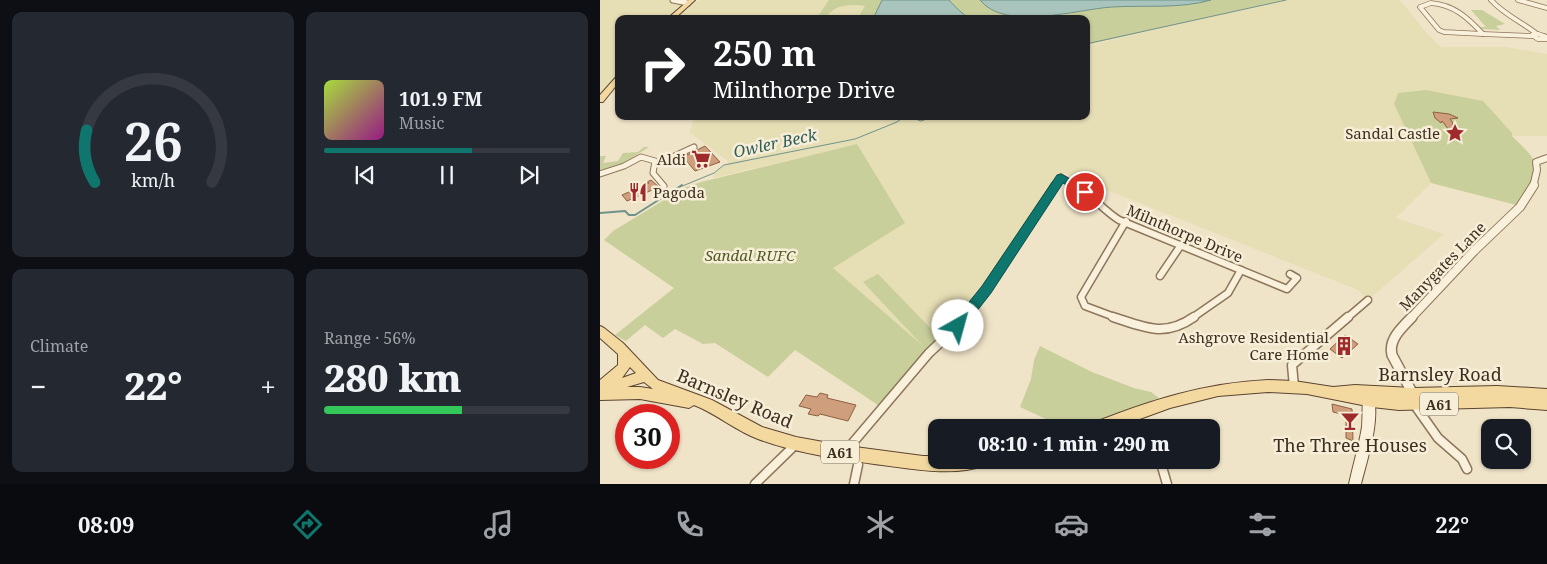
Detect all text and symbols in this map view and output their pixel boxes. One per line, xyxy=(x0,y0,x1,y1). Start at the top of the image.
text: 250 m xyxy=(713,29,816,76)
icon: right xyxy=(630,35,695,100)
text: Milnthorpe Drive xyxy=(713,74,895,104)
text: 101.9 FM xyxy=(399,86,482,112)
text: 26 xyxy=(124,105,182,176)
text: Music xyxy=(399,112,444,134)
place icon: Sandal Castle xyxy=(1444,122,1466,144)
water label: Owler Beck xyxy=(731,123,820,163)
place label: Sandal Castle xyxy=(1345,123,1440,143)
supermarket icon: Aldi xyxy=(690,148,712,170)
place label: Aldi xyxy=(657,149,686,169)
icon: previous xyxy=(351,161,379,189)
icon: pause xyxy=(433,161,461,189)
icon: next xyxy=(515,161,543,189)
text: km/h xyxy=(131,168,175,192)
pin xyxy=(1064,171,1106,213)
icon: arrive xyxy=(1071,178,1099,206)
restaurant icon: Pagoda xyxy=(627,181,649,203)
place label: Pagoda xyxy=(653,182,705,202)
street label: Milnthorpe Drive xyxy=(1124,200,1246,266)
street label: Manygates Lane xyxy=(1394,217,1490,315)
park label: Sandal RUFC xyxy=(705,245,796,265)
position arrow xyxy=(931,299,983,351)
text: Range · 56% xyxy=(324,327,416,349)
place label: Ashgrove Residential Care Home xyxy=(1178,327,1329,364)
text: Climate xyxy=(30,335,88,357)
building icon: Ashgrove Residential Care Home xyxy=(1333,335,1355,357)
text: 280 km xyxy=(324,351,462,403)
text: 22° xyxy=(124,359,182,411)
street label: Barnsley Road xyxy=(1378,362,1502,386)
street label: Barnsley Road xyxy=(673,363,797,433)
text: − xyxy=(30,367,46,405)
text: + xyxy=(260,367,276,405)
road number: A61 xyxy=(1420,392,1458,416)
speed limit sign: 30 xyxy=(615,404,680,469)
bar icon: The Three Houses xyxy=(1339,410,1361,432)
map controls xyxy=(1481,419,1531,469)
button: search xyxy=(1481,419,1531,469)
text: 08:10 · 1 min · 290 m xyxy=(978,431,1170,457)
place label: The Three Houses xyxy=(1273,433,1427,457)
road number: A61 xyxy=(821,441,859,464)
icon: directions xyxy=(290,507,325,542)
icon: music xyxy=(481,507,516,542)
icon: phone xyxy=(672,507,707,542)
icon: climate xyxy=(863,507,898,542)
icon: car xyxy=(1054,507,1089,542)
icon: filters xyxy=(1245,507,1280,542)
text: 08:09 xyxy=(78,509,134,539)
text: 22° xyxy=(1435,509,1469,539)

